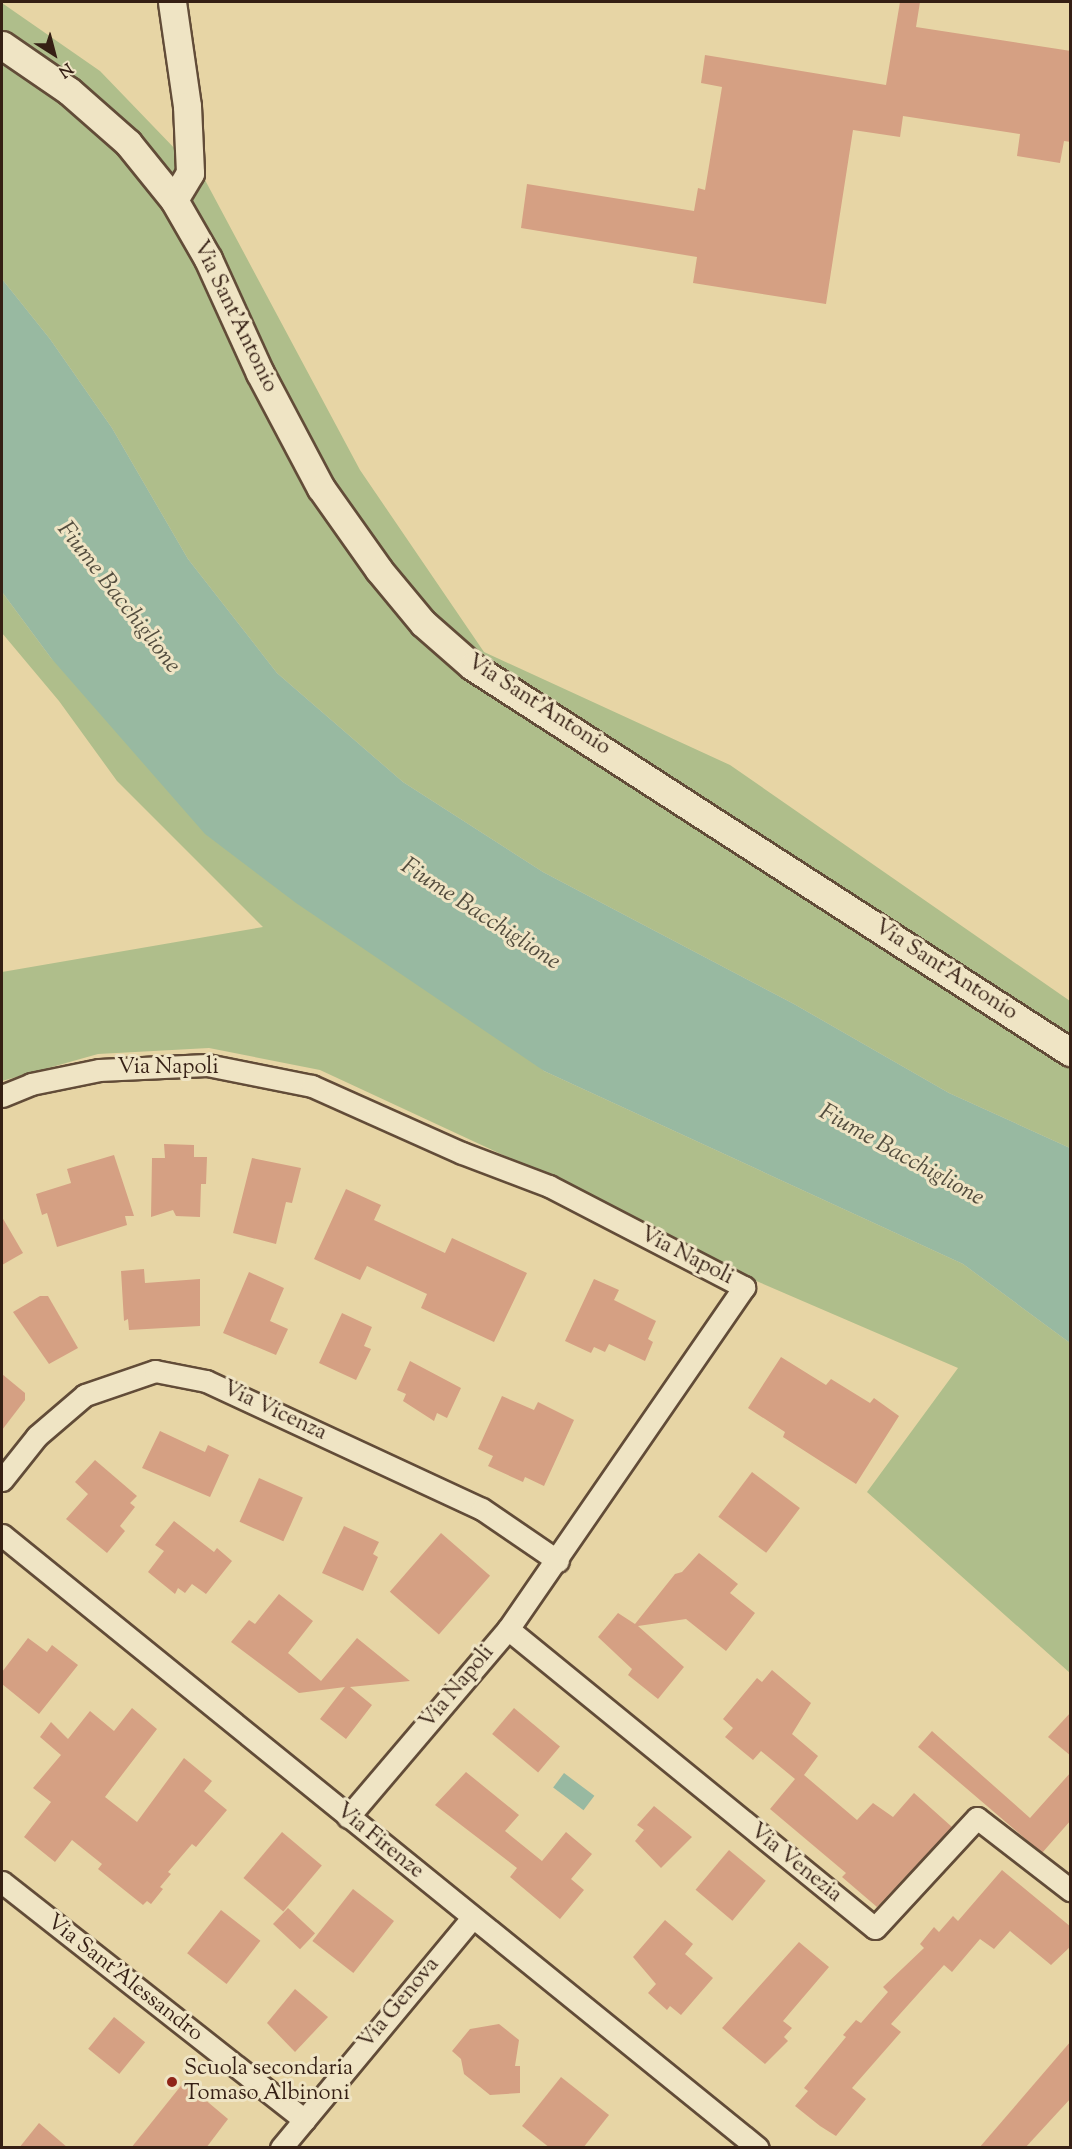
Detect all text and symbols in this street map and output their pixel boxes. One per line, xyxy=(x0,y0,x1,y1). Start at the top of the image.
north arrow xyxy=(24,24,84,84)
text: N xyxy=(53,56,77,82)
street label: Via Sant'Antonio xyxy=(186,237,282,397)
water label: Fiume Bacchiglione xyxy=(50,516,186,680)
street label: Via Sant'Antonio xyxy=(461,650,615,762)
water label: Fiume Bacchiglione xyxy=(395,853,565,977)
street label: Via Sant'Antonio xyxy=(868,915,1022,1027)
street label: Via Napoli xyxy=(117,1056,219,1082)
water label: Fiume Bacchiglione xyxy=(813,1099,989,1213)
street label: Via Napoli xyxy=(635,1222,737,1292)
street label: Via Vicenza xyxy=(218,1376,330,1448)
street label: Via Napoli xyxy=(415,1641,501,1735)
street label: Via Firenze xyxy=(330,1799,428,1885)
street label: Via Venezia xyxy=(744,1819,846,1909)
street label: Via Sant'Alessandro xyxy=(41,1910,207,2048)
street label: Via Genova xyxy=(354,1953,446,2055)
place label: Scuola secondaria Tomaso Albinoni xyxy=(184,2056,353,2108)
marker: Scuola secondaria Tomaso Albinoni xyxy=(165,2075,179,2089)

